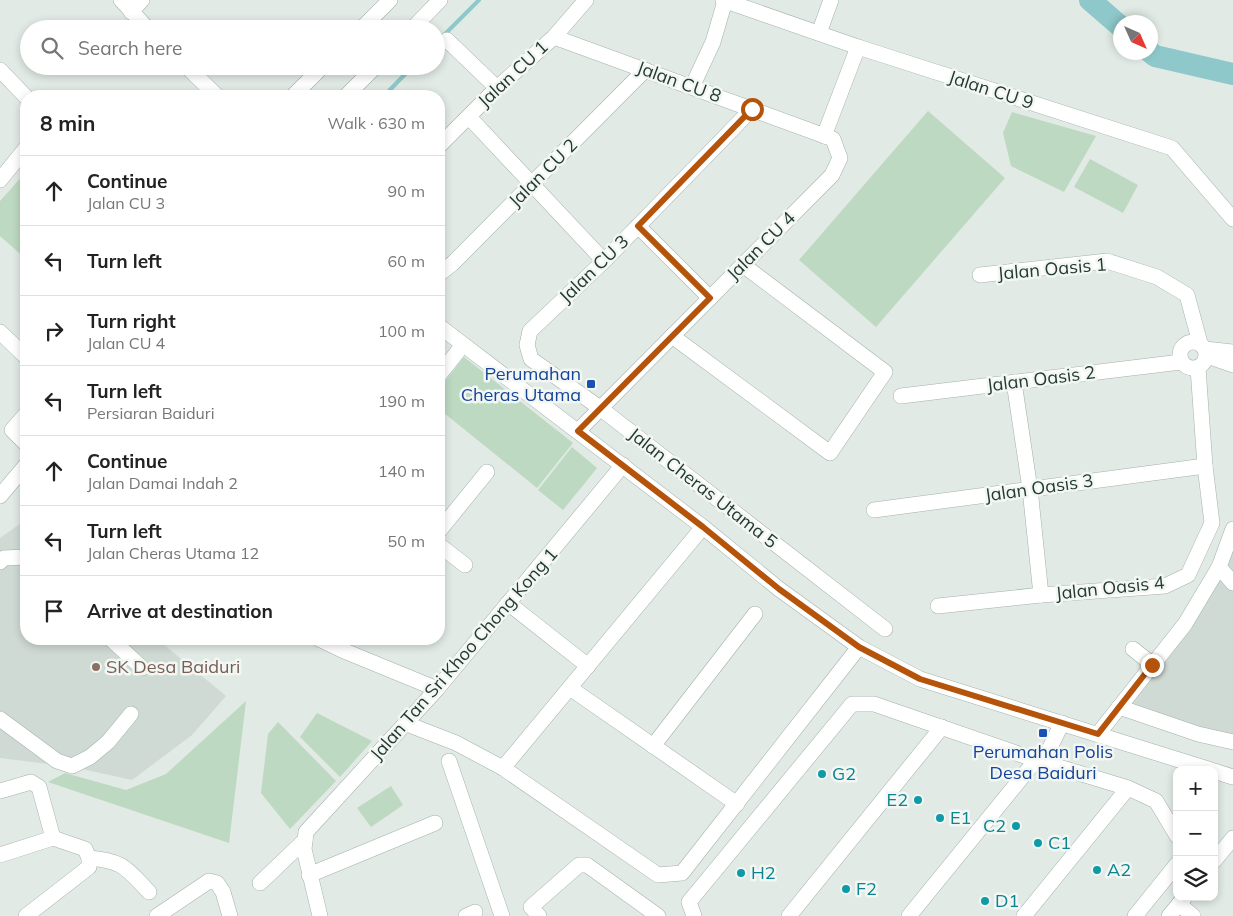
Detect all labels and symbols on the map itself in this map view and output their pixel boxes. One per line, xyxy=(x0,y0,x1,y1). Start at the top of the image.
north arrow xyxy=(1113,15,1158,60)
street label: Jalan CU 1 xyxy=(473,35,553,112)
street label: Jalan CU 8 xyxy=(634,56,724,107)
street label: Jalan CU 9 xyxy=(946,65,1037,114)
route start xyxy=(741,98,764,121)
street label: Jalan CU 2 xyxy=(503,133,582,212)
street label: Jalan CU 4 xyxy=(721,206,800,285)
street label: Jalan CU 3 xyxy=(554,230,633,307)
street label: Jalan Oasis 1 xyxy=(996,252,1107,285)
street label: Jalan Oasis 2 xyxy=(985,360,1097,397)
place label: Perumahan Cheras Utama xyxy=(461,362,581,406)
marker: Perumahan Cheras Utama xyxy=(585,378,597,390)
street label: Jalan Cheras Utama 5 xyxy=(624,422,783,553)
street label: Jalan Oasis 3 xyxy=(983,469,1095,507)
street label: Jalan Tan Sri Khoo Chong Kong 1 xyxy=(365,543,562,765)
street label: Jalan Oasis 4 xyxy=(1054,570,1166,605)
route end xyxy=(1141,654,1164,677)
place label: SK Desa Baiduri xyxy=(106,655,240,678)
marker: SK Desa Baiduri xyxy=(90,661,102,673)
marker: Perumahan Polis Desa Baiduri xyxy=(1037,727,1049,739)
place label: Perumahan Polis Desa Baiduri xyxy=(973,740,1113,784)
place label: G2 xyxy=(832,762,856,785)
marker: G2 xyxy=(816,768,828,780)
place label: E2 xyxy=(887,788,908,811)
marker: E2 xyxy=(912,794,924,806)
place label: E1 xyxy=(950,806,971,829)
marker: E1 xyxy=(934,812,946,824)
place label: C2 xyxy=(983,814,1006,837)
marker: C2 xyxy=(1010,820,1022,832)
place label: C1 xyxy=(1048,831,1071,854)
marker: C1 xyxy=(1032,837,1044,849)
place label: A2 xyxy=(1107,858,1131,881)
place label: H2 xyxy=(751,861,776,884)
marker: A2 xyxy=(1091,864,1103,876)
marker: H2 xyxy=(735,867,747,879)
place label: F2 xyxy=(856,877,877,900)
marker: F2 xyxy=(840,883,852,895)
place label: D1 xyxy=(995,889,1019,912)
marker: D1 xyxy=(979,895,991,907)

